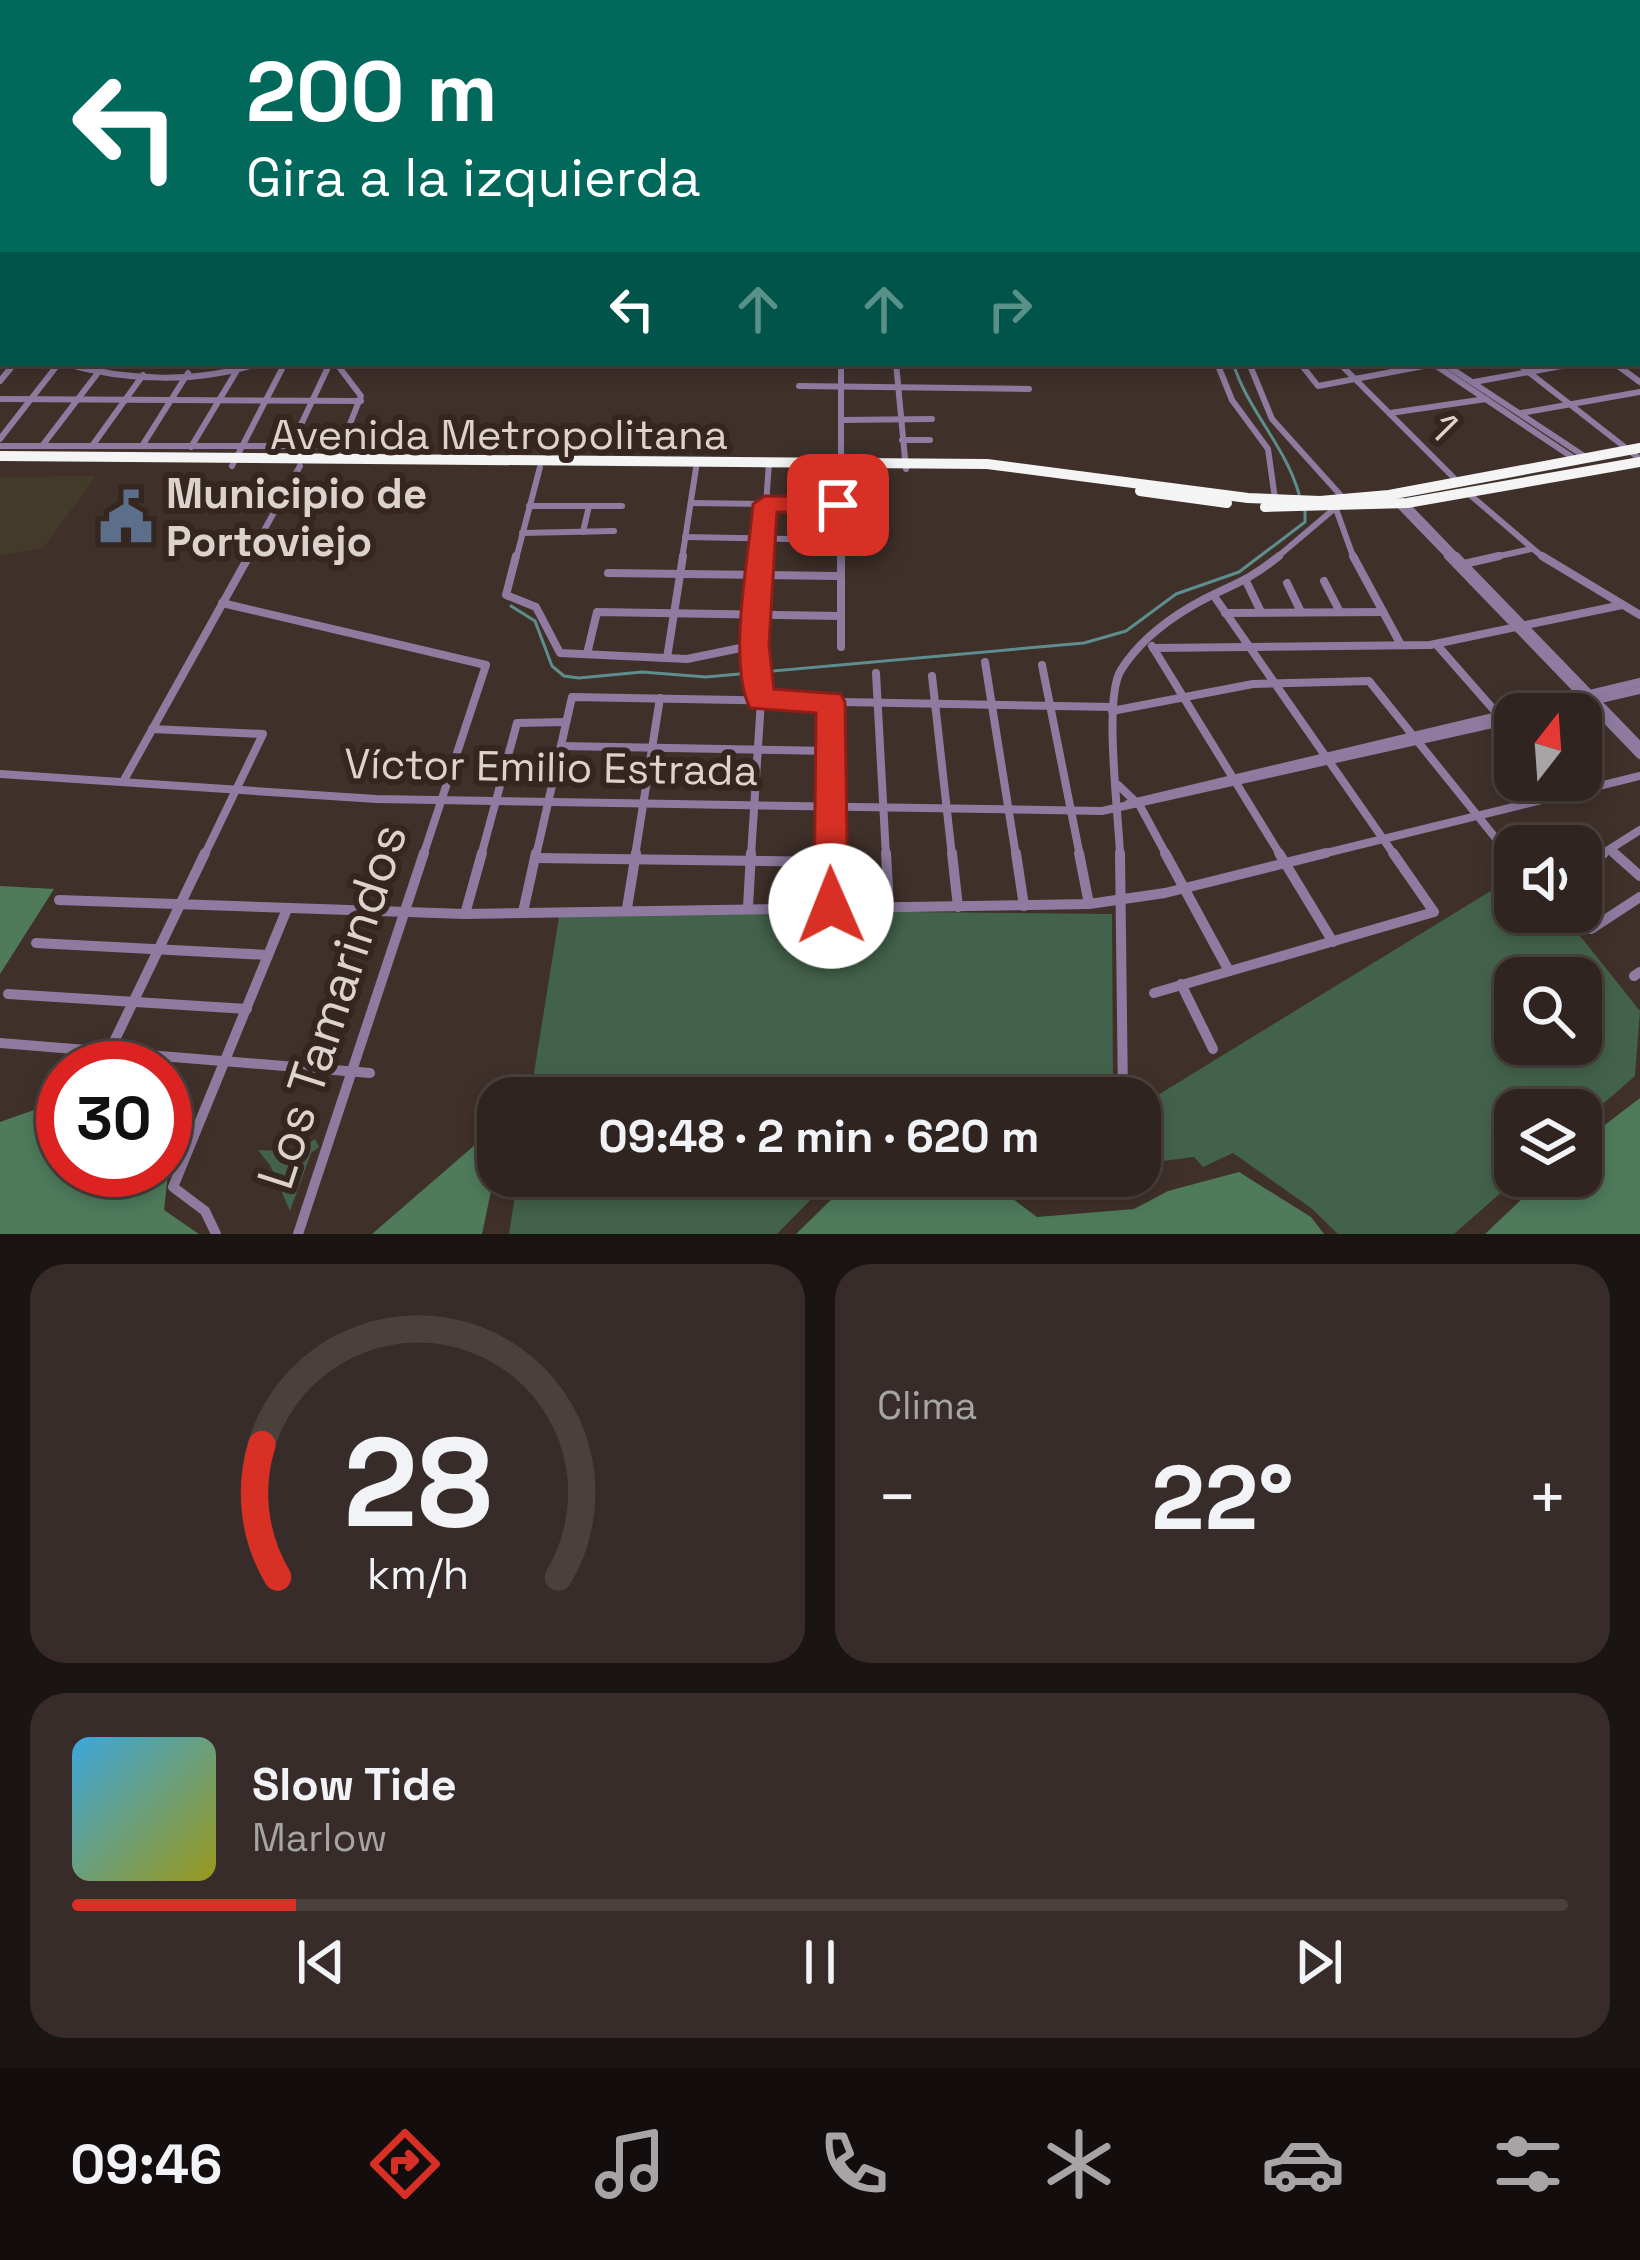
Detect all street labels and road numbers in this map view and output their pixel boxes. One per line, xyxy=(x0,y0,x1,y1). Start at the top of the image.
street label: 1 xyxy=(1419,402,1469,452)
street label: Avenida Metropolitana xyxy=(270,408,728,461)
street label: Víctor Emilio Estrada xyxy=(344,737,758,797)
street label: Los Tamarindos xyxy=(242,815,422,1197)

